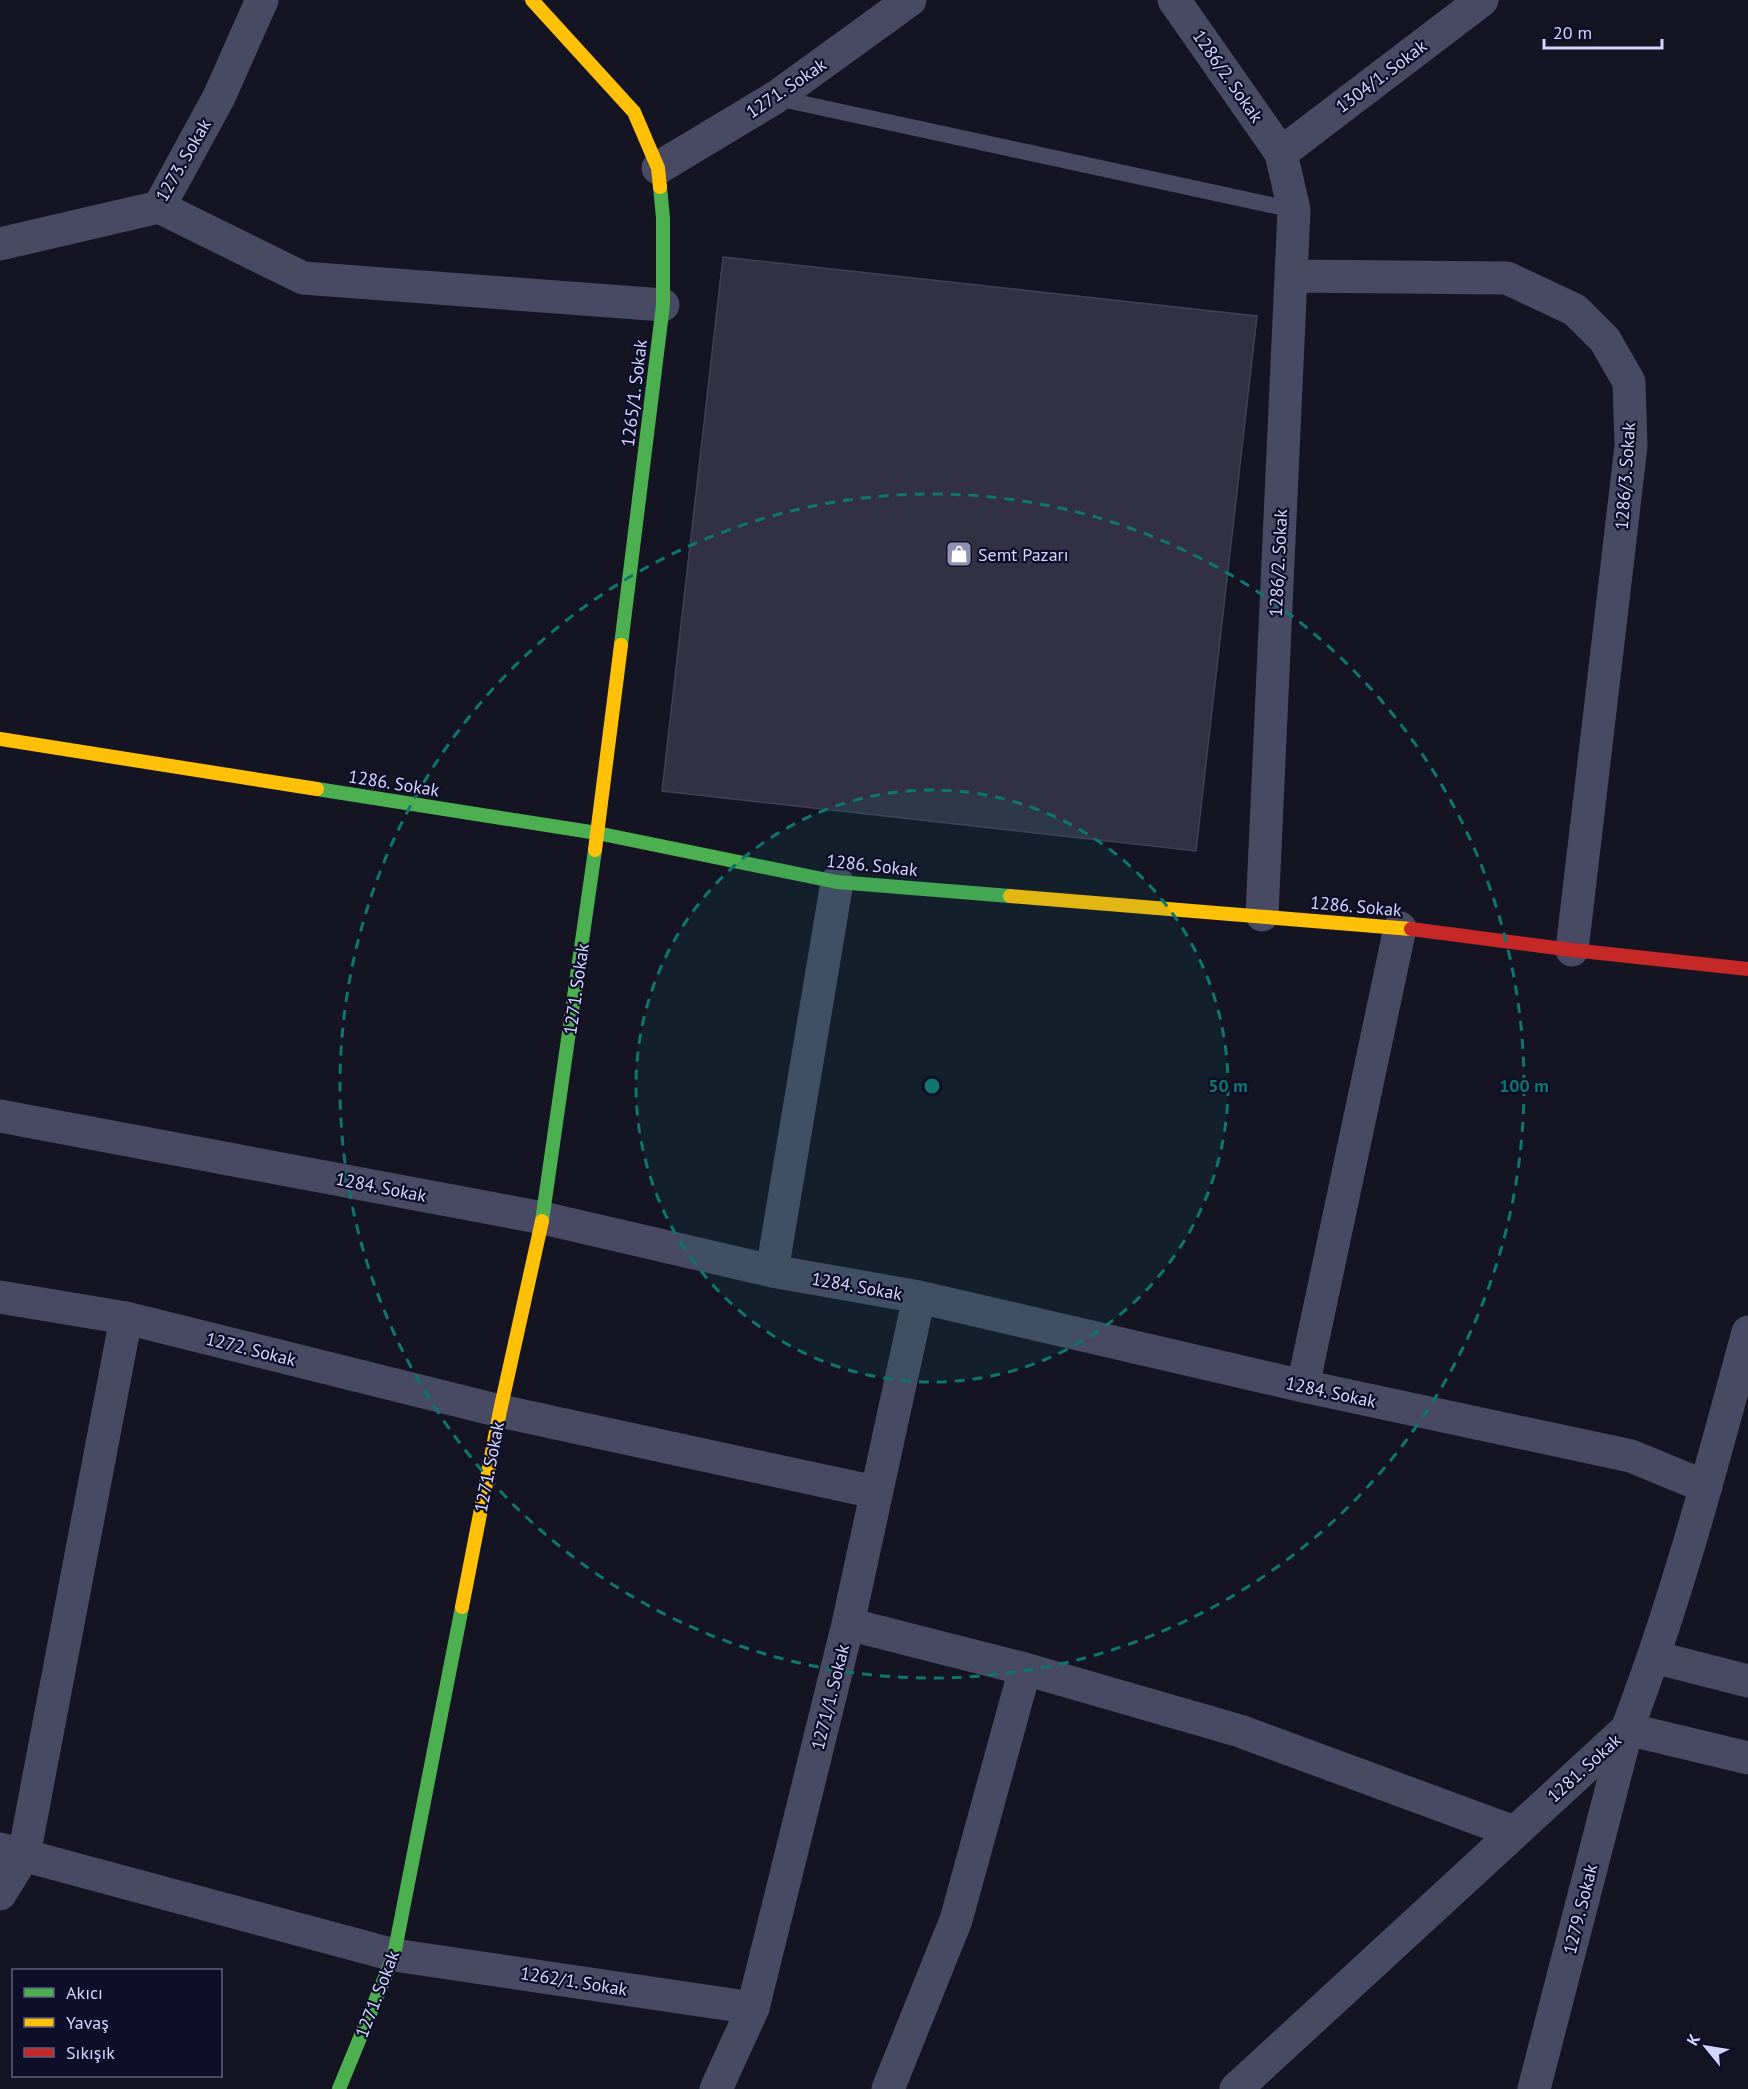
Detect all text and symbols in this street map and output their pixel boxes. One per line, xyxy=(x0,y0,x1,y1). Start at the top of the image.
scale bar xyxy=(1544,12,1662,50)
text: 20 m xyxy=(1553,21,1592,44)
street label: 1286/2. Sokak xyxy=(1188,25,1269,127)
street label: 1304/1. Sokak xyxy=(1331,34,1431,118)
street label: 1271. Sokak xyxy=(741,53,831,123)
street label: 1273. Sokak xyxy=(150,114,216,206)
street label: 1265/1. Sokak xyxy=(616,338,652,448)
street label: 1286/3. Sokak xyxy=(1610,421,1640,531)
street label: 1286/2. Sokak xyxy=(1264,508,1292,618)
shop icon: Semt Pazarı xyxy=(944,539,974,569)
place label: Semt Pazarı xyxy=(978,543,1069,566)
street label: 1286. Sokak xyxy=(347,764,442,802)
street label: 1286. Sokak xyxy=(825,849,919,881)
street label: 1286. Sokak xyxy=(1309,891,1403,921)
street label: 1271. Sokak xyxy=(558,942,594,1036)
text: 50 m xyxy=(1208,1074,1248,1097)
text: 100 m xyxy=(1499,1074,1549,1097)
centre of rings xyxy=(922,1076,942,1096)
street label: 1284. Sokak xyxy=(334,1167,429,1207)
street label: 1284. Sokak xyxy=(810,1267,905,1305)
street label: 1272. Sokak xyxy=(204,1327,299,1371)
street label: 1284. Sokak xyxy=(1284,1371,1379,1413)
street label: 1271. Sokak xyxy=(469,1419,509,1514)
street label: 1271/1. Sokak xyxy=(806,1641,854,1752)
street label: 1281. Sokak xyxy=(1542,1728,1626,1807)
street label: 1279. Sokak xyxy=(1558,1861,1602,1956)
street label: 1271. Sokak xyxy=(350,1947,404,2041)
street label: 1262/1. Sokak xyxy=(519,1961,630,2001)
legend xyxy=(12,1969,222,2077)
text: Akıcı xyxy=(66,1981,103,2004)
text: Yavaş xyxy=(66,2011,109,2034)
north arrow xyxy=(1676,2017,1736,2077)
text: K xyxy=(1682,2030,1704,2049)
text: Sıkışık xyxy=(66,2041,115,2064)

